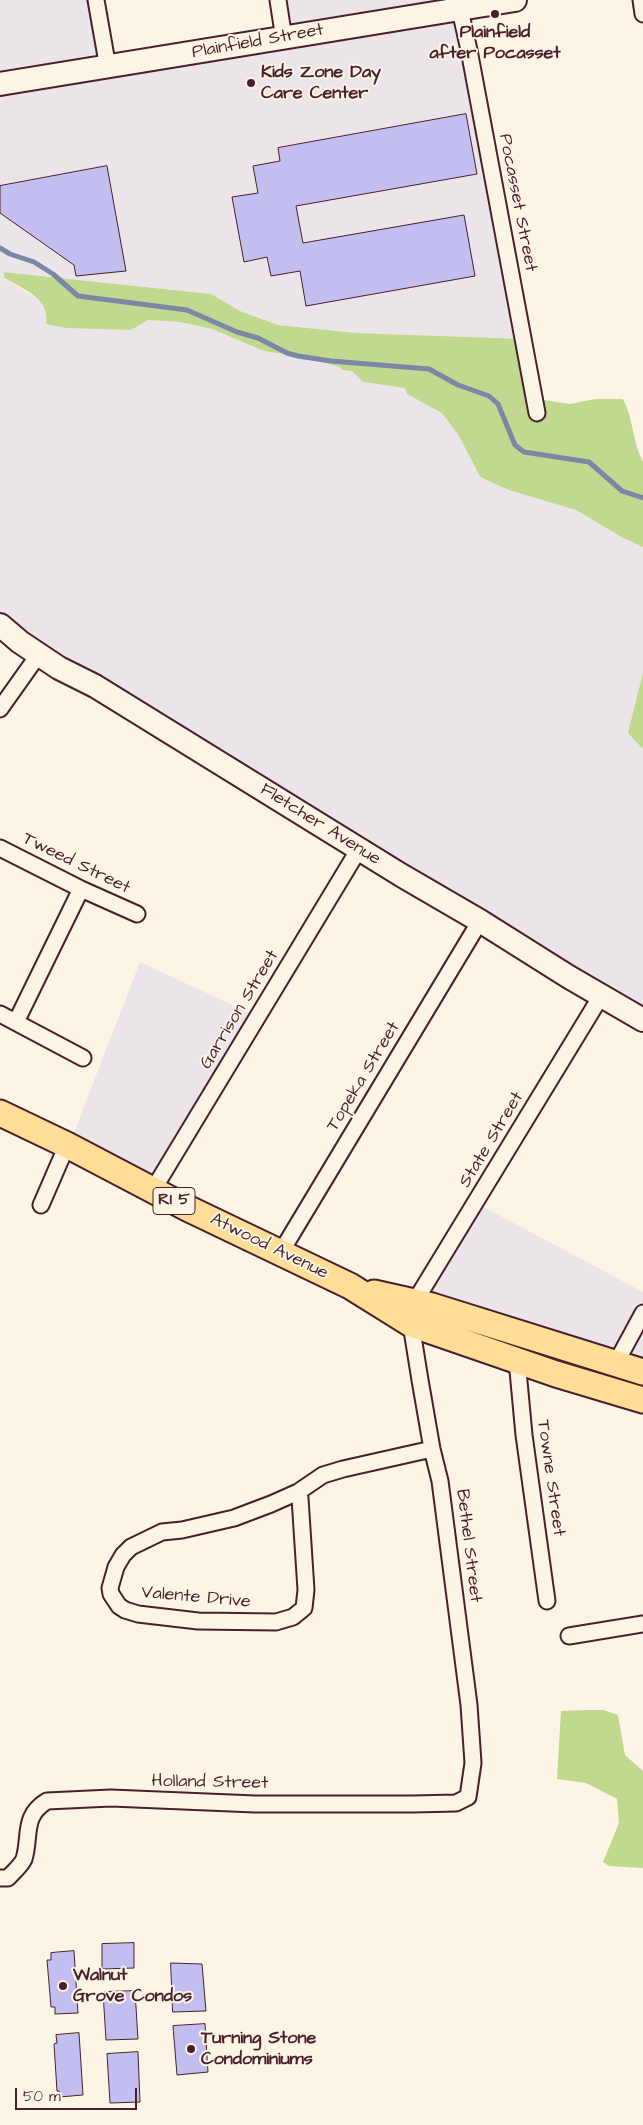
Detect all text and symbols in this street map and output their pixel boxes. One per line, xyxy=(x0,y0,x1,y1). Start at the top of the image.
marker: Plainfield after Pocasset xyxy=(489,8,501,20)
street label: Plainfield Street xyxy=(191,20,325,64)
place label: Plainfield after Pocasset xyxy=(429,22,561,64)
place label: Kids Zone Day Care Center xyxy=(261,62,381,104)
marker: Kids Zone Day Care Center xyxy=(245,77,257,89)
street label: Pocasset Street xyxy=(493,132,541,274)
street label: Fletcher Avenue xyxy=(256,779,384,871)
street label: Tweed Street xyxy=(19,829,133,899)
street label: Garrison Street xyxy=(196,947,284,1073)
street label: Topeka Street xyxy=(323,1018,405,1136)
street label: State Street xyxy=(455,1088,529,1192)
road number: RI 5 xyxy=(153,1188,195,1214)
street label: Atwood Avenue xyxy=(207,1209,331,1285)
street label: Towne Street xyxy=(531,1418,569,1538)
street label: Bethel Street xyxy=(450,1488,486,1604)
street label: Valente Drive xyxy=(140,1582,252,1614)
street label: Holland Street xyxy=(151,1771,269,1795)
place label: Walnut Grove Condos xyxy=(73,1965,192,2008)
marker: Walnut Grove Condos xyxy=(57,1980,69,1992)
place label: Turning Stone Condominiums xyxy=(201,2028,316,2070)
marker: Turning Stone Condominiums xyxy=(185,2043,197,2055)
scale bar xyxy=(18,2078,140,2110)
text: 50 m xyxy=(23,2086,61,2107)

